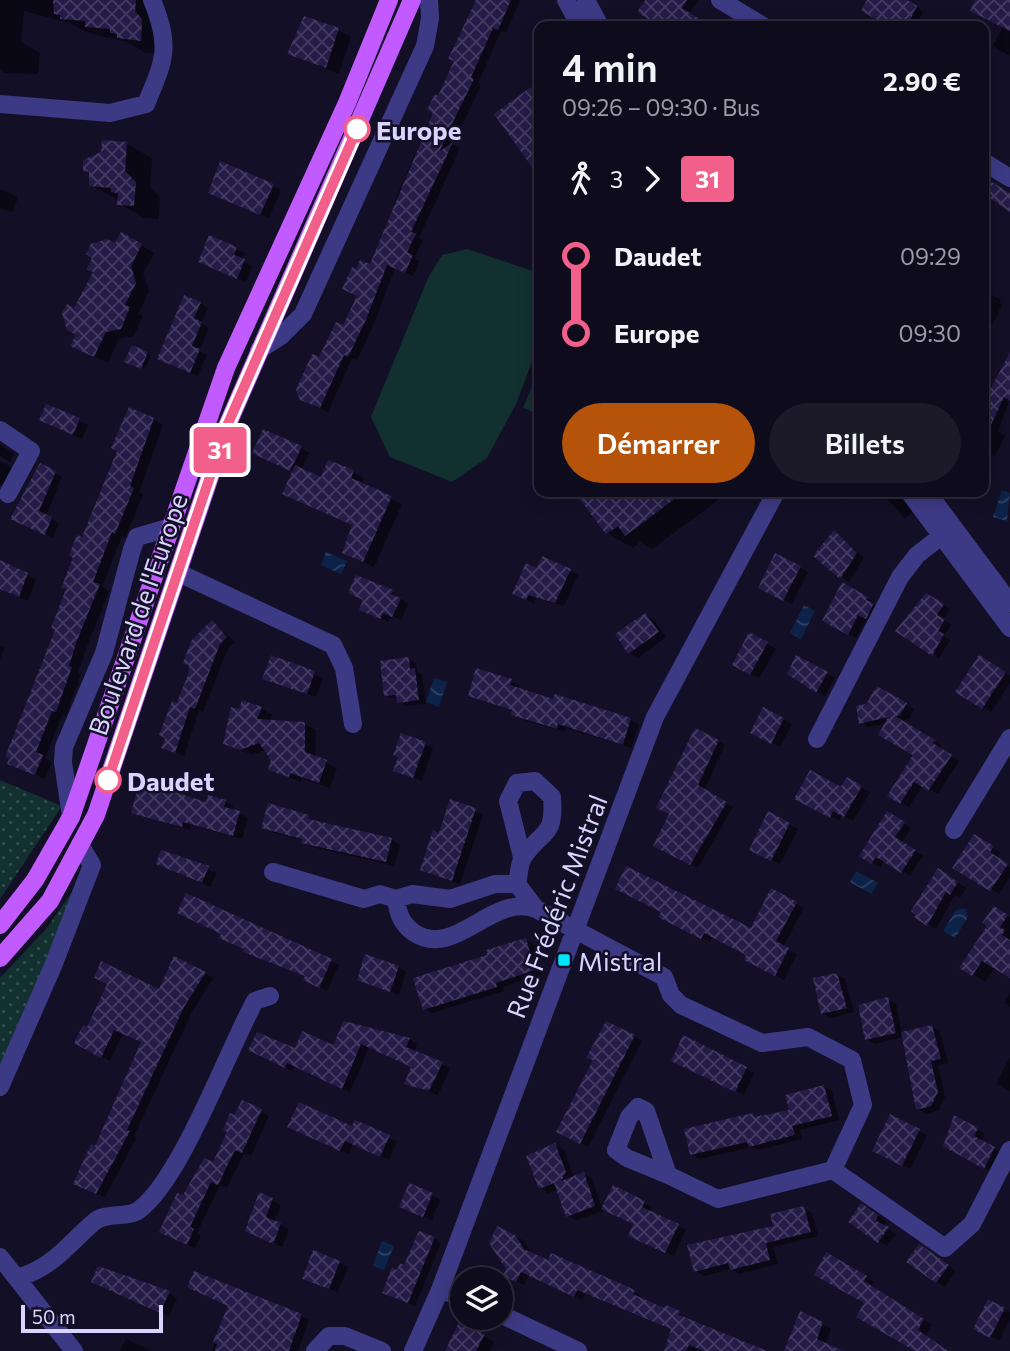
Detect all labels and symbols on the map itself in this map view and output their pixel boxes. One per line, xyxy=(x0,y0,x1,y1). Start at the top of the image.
place label: Europe xyxy=(376,114,461,145)
marker: Europe xyxy=(344,116,370,142)
line badge: 31 xyxy=(188,427,252,473)
street label: Boulevard de l'Europe xyxy=(81,489,193,739)
place label: Daudet xyxy=(127,765,214,796)
marker: Daudet xyxy=(95,767,121,793)
street label: Rue Frédéric Mistral xyxy=(499,790,613,1022)
place label: Mistral xyxy=(578,945,662,976)
marker: Mistral xyxy=(556,952,572,968)
scale bar xyxy=(21,1302,163,1334)

